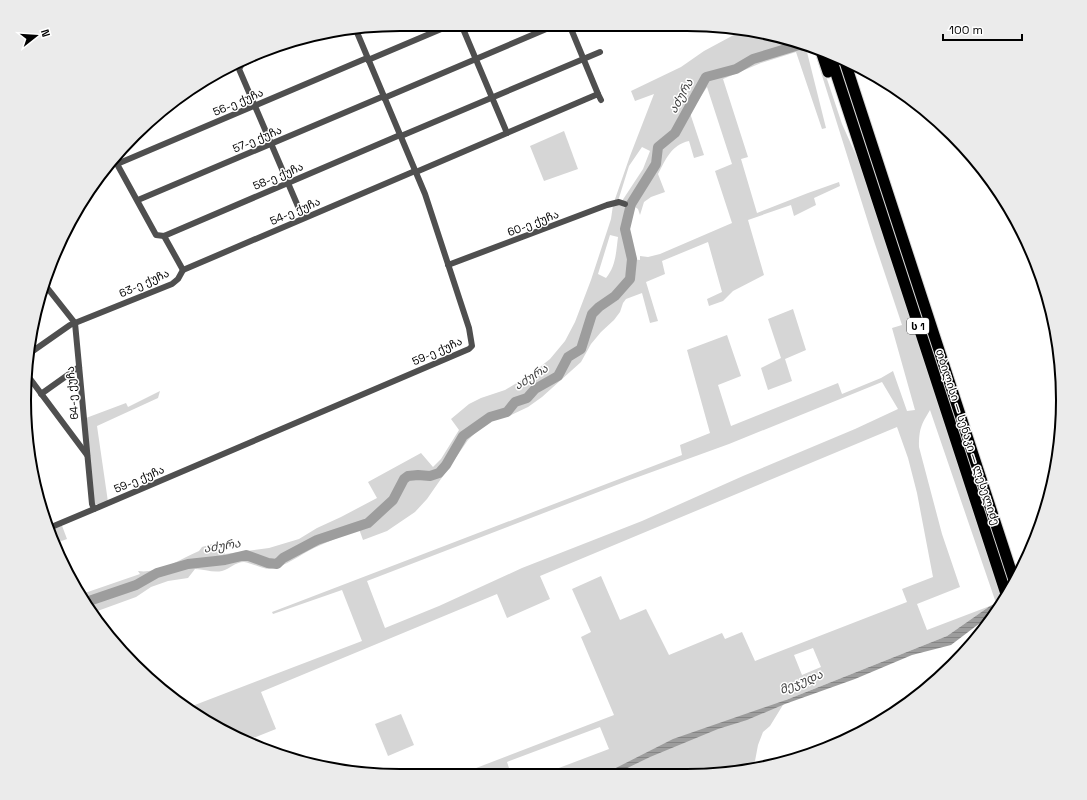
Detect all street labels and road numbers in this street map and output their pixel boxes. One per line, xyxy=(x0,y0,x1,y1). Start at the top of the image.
street label: 56-ე ქუჩა xyxy=(211,85,265,119)
street label: 57-ე ქუჩა xyxy=(230,122,284,156)
street label: 58-ე ქუჩა xyxy=(251,159,305,193)
street label: 54-ე ქუჩა xyxy=(268,194,322,228)
street label: 60-ე ქუჩა xyxy=(505,207,561,239)
street label: 63-ე ქუჩა xyxy=(117,266,171,300)
road number: ს 1 xyxy=(907,318,929,334)
street label: 59-ე ქუჩა xyxy=(410,334,464,368)
street label: თბილისი — სენაკი — ლესელიძე xyxy=(933,347,1003,527)
street label: 64-ე ქუჩა xyxy=(63,366,81,420)
street label: 59-ე ქუჩა xyxy=(112,462,166,496)

